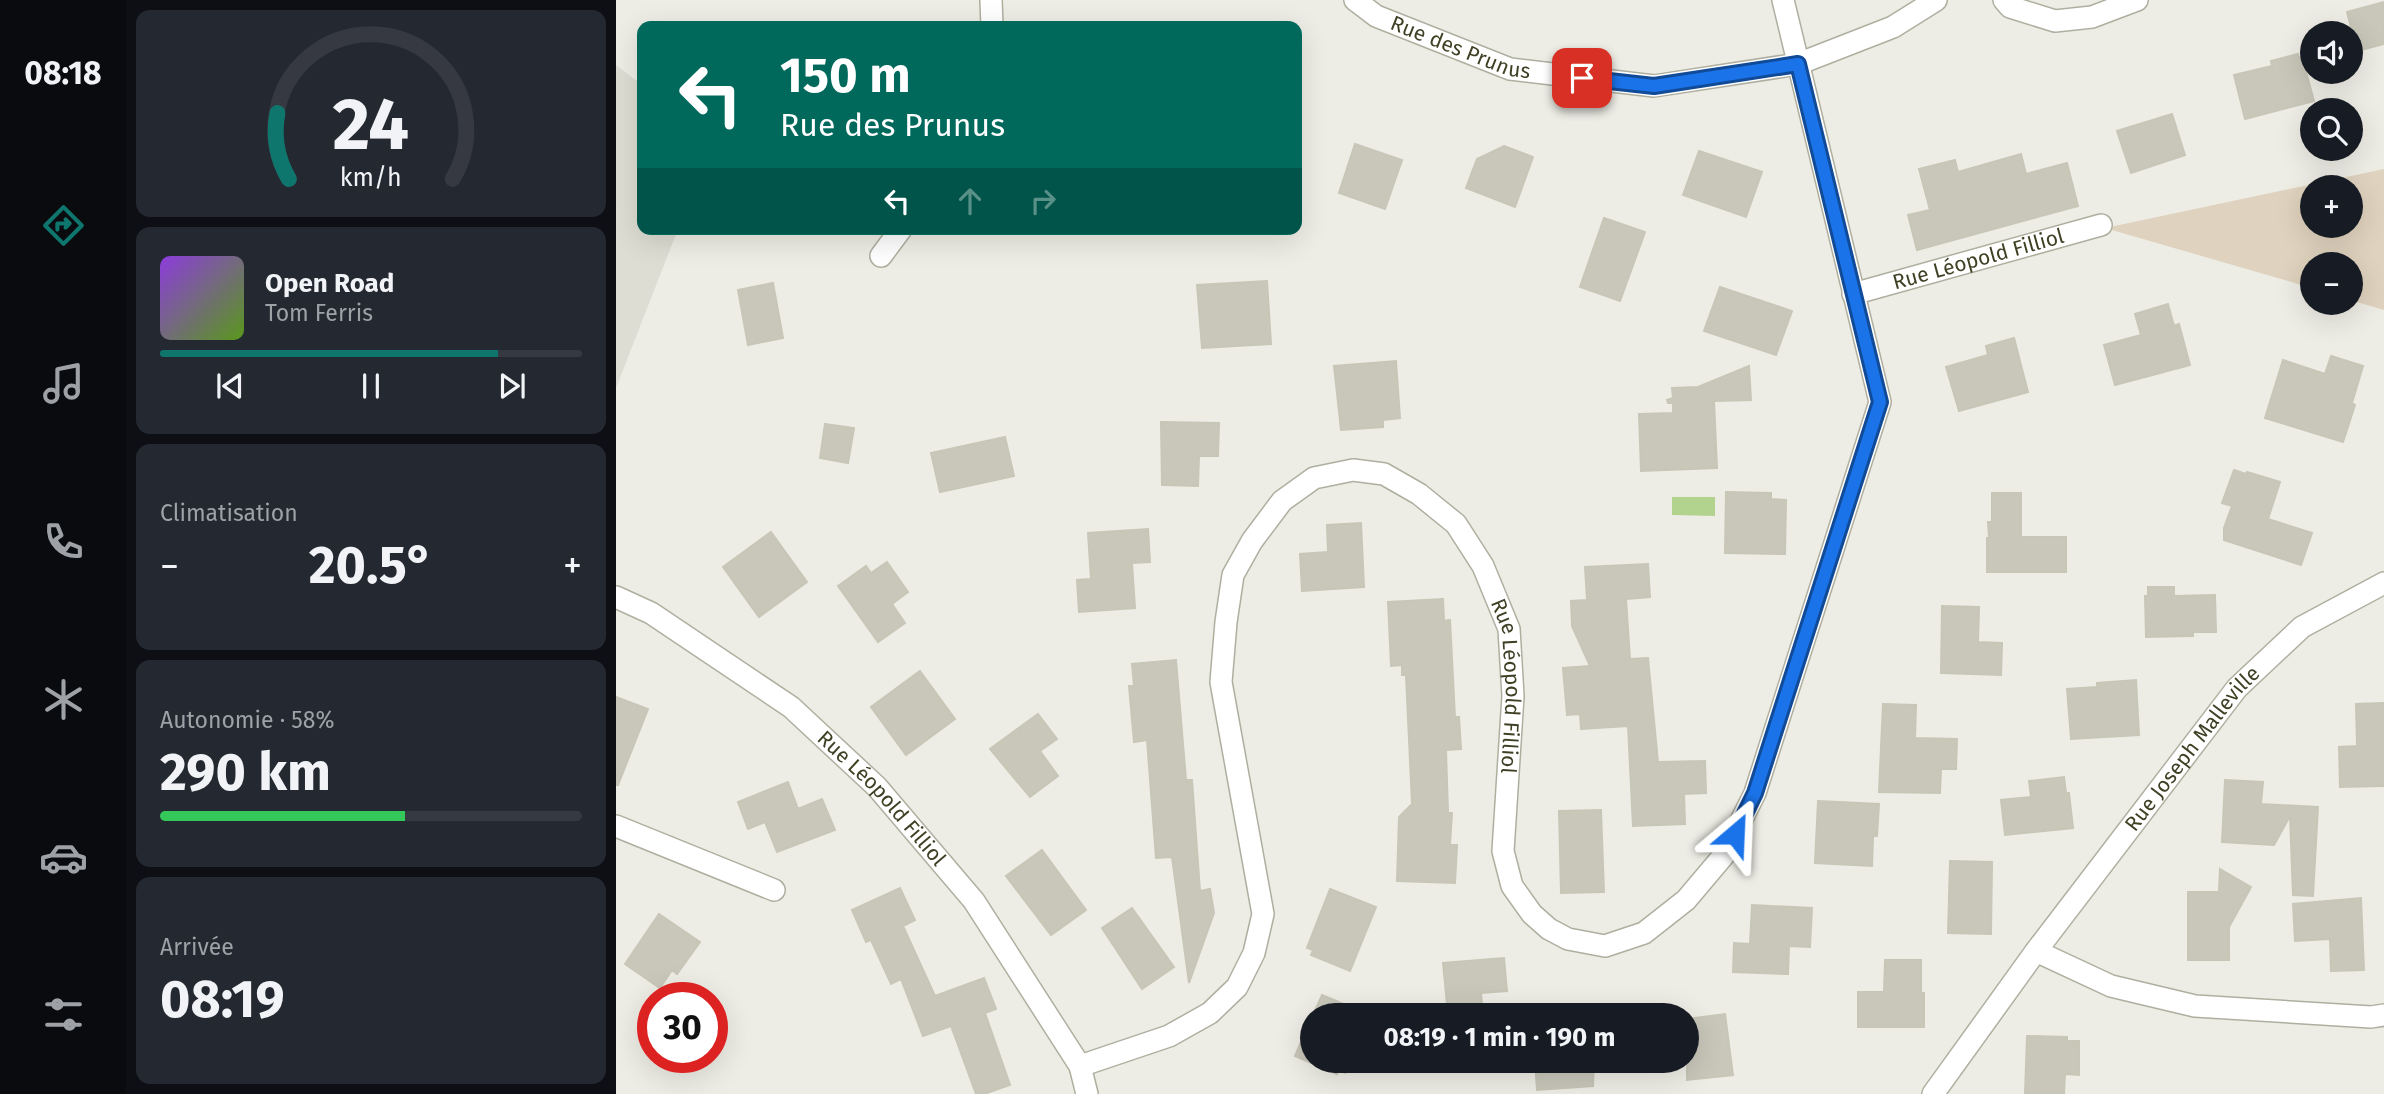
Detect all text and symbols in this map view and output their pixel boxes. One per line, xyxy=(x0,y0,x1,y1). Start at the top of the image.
street label: Rue des Prunus xyxy=(1387,10,1532,84)
map controls xyxy=(2300,21,2363,315)
button: sound xyxy=(2300,21,2363,84)
text: 150 m xyxy=(780,46,911,105)
pin xyxy=(1552,48,1612,108)
icon: left xyxy=(665,49,756,140)
text: 08:18 xyxy=(24,54,102,92)
icon: arrive xyxy=(1563,59,1601,97)
text: 24 xyxy=(333,82,409,169)
button: search xyxy=(2300,98,2363,161)
text: Rue des Prunus xyxy=(780,106,1005,144)
text: km/h xyxy=(340,163,402,193)
button: + xyxy=(2300,175,2363,238)
icon: left xyxy=(878,182,916,220)
icon: ahead xyxy=(951,182,989,220)
icon: right xyxy=(1024,182,1062,220)
icon: directions xyxy=(39,201,88,250)
street label: Rue Léopold Filliol xyxy=(1890,223,2067,295)
button: − xyxy=(2300,252,2363,315)
text: Open Road xyxy=(265,268,394,299)
text: Tom Ferris xyxy=(265,299,373,327)
icon: music xyxy=(39,359,88,408)
icon: previous xyxy=(211,367,249,405)
icon: pause xyxy=(352,367,390,405)
icon: next xyxy=(493,367,531,405)
text: Climatisation xyxy=(160,499,298,527)
icon: phone xyxy=(39,517,88,566)
text: 20.5° xyxy=(309,534,433,597)
text: − xyxy=(160,543,179,589)
text: + xyxy=(563,543,582,589)
street label: Rue Léopold Filliol xyxy=(1485,595,1526,775)
street label: Rue Joseph Malleville xyxy=(2119,660,2265,836)
icon: climate xyxy=(39,675,88,724)
text: Autonomie · 58% xyxy=(160,706,335,734)
street label: Rue Léopold Filliol xyxy=(812,725,952,871)
text: 290 km xyxy=(160,741,331,804)
position arrow xyxy=(1698,797,1772,871)
icon: car xyxy=(39,833,88,882)
text: Arrivée xyxy=(160,933,234,961)
text: 08:19 xyxy=(160,968,285,1031)
speed limit sign: 30 xyxy=(637,982,728,1073)
icon: filters xyxy=(39,990,88,1039)
text: 08:19 · 1 min · 190 m xyxy=(1384,1022,1615,1053)

